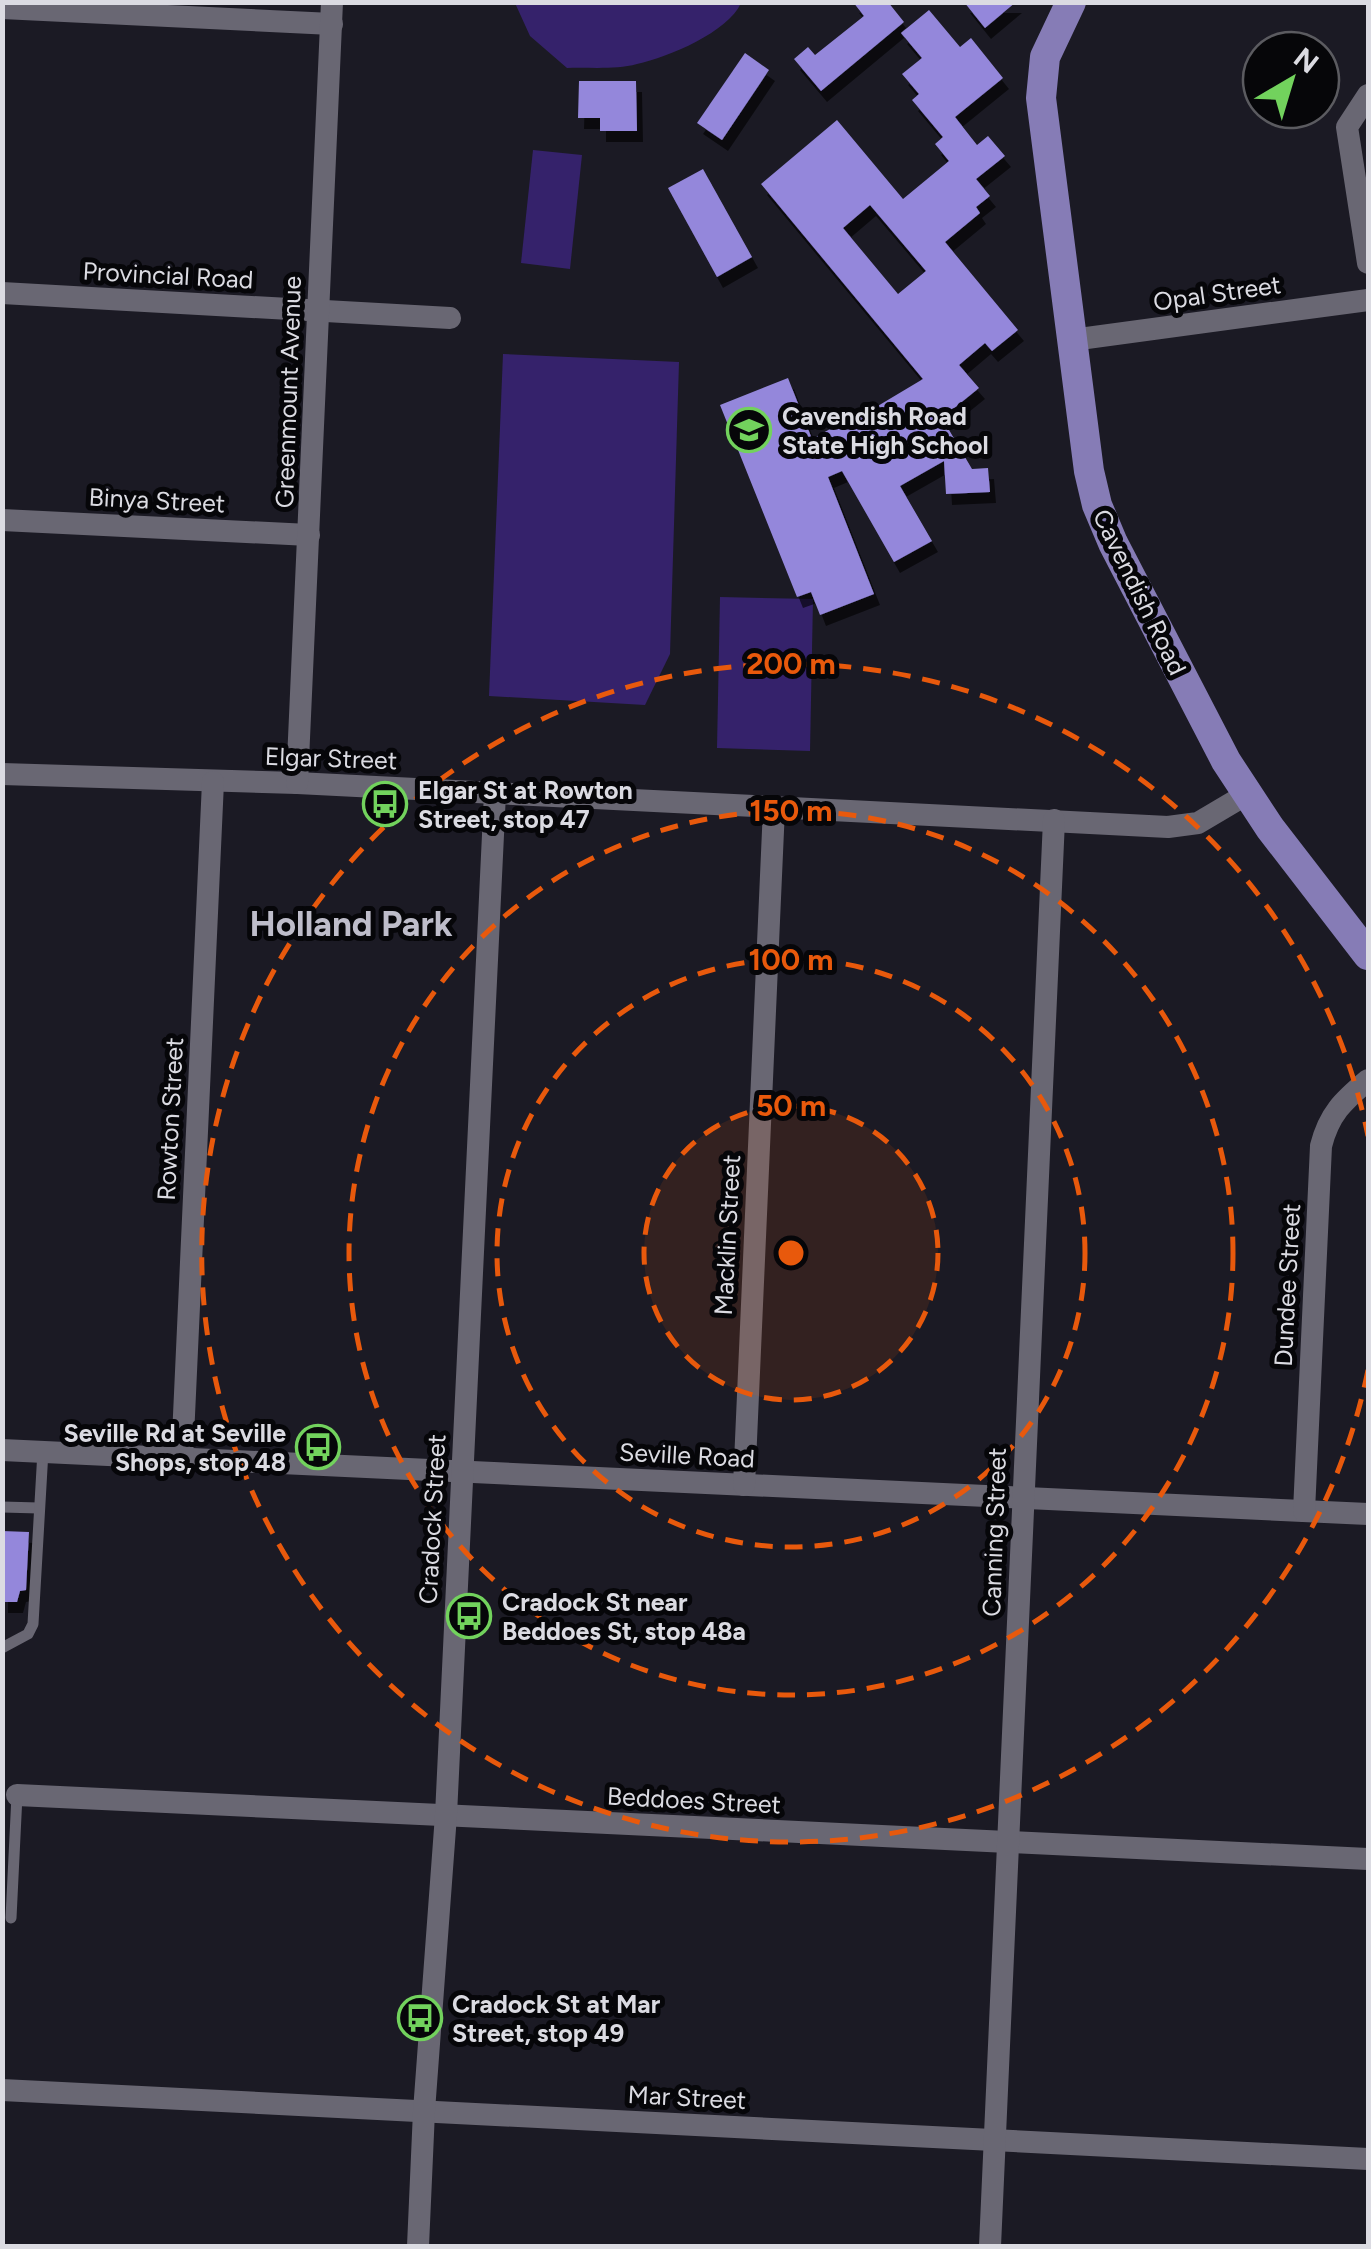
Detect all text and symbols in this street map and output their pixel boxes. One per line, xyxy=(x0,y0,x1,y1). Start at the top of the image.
north arrow xyxy=(1241,30,1341,130)
text: N xyxy=(1287,40,1325,80)
street label: Provincial Road xyxy=(82,256,254,294)
street label: Opal Street xyxy=(1151,269,1283,317)
street label: Greenmount Avenue xyxy=(269,275,307,509)
place label: Cavendish Road State High School xyxy=(782,401,989,460)
school or university icon: Cavendish Road State High School xyxy=(726,407,772,453)
street label: Binya Street xyxy=(88,481,226,519)
street label: Cavendish Road xyxy=(1087,504,1193,680)
text: 200 m xyxy=(746,645,836,682)
street label: Elgar Street xyxy=(264,741,398,775)
place label: Elgar St at Rowton Street, stop 47 xyxy=(418,775,633,834)
bus stop icon: Elgar St at Rowton Street, stop 47 xyxy=(362,781,408,827)
text: 150 m xyxy=(750,792,832,829)
district label: Holland Park xyxy=(249,903,453,945)
text: 100 m xyxy=(749,941,833,978)
street label: Rowton Street xyxy=(151,1037,189,1201)
text: 50 m xyxy=(756,1087,826,1124)
street label: Macklin Street xyxy=(708,1154,746,1316)
street label: Dundee Street xyxy=(1268,1203,1306,1367)
centre of rings xyxy=(773,1235,809,1271)
place label: Seville Rd at Seville Shops, stop 48 xyxy=(64,1418,286,1477)
bus stop icon: Seville Rd at Seville Shops, stop 48 xyxy=(295,1424,341,1470)
street label: Cradock Street xyxy=(413,1433,451,1605)
street label: Seville Road xyxy=(618,1436,756,1474)
street label: Canning Street xyxy=(976,1447,1012,1617)
place label: Cradock St near Beddoes St, stop 48a xyxy=(502,1587,746,1646)
bus stop icon: Cradock St near Beddoes St, stop 48a xyxy=(446,1593,492,1639)
street label: Beddoes Street xyxy=(606,1780,782,1820)
place label: Cradock St at Mar Street, stop 49 xyxy=(452,1989,661,2048)
bus stop icon: Cradock St at Mar Street, stop 49 xyxy=(397,1995,443,2041)
street label: Mar Street xyxy=(627,2079,747,2115)

